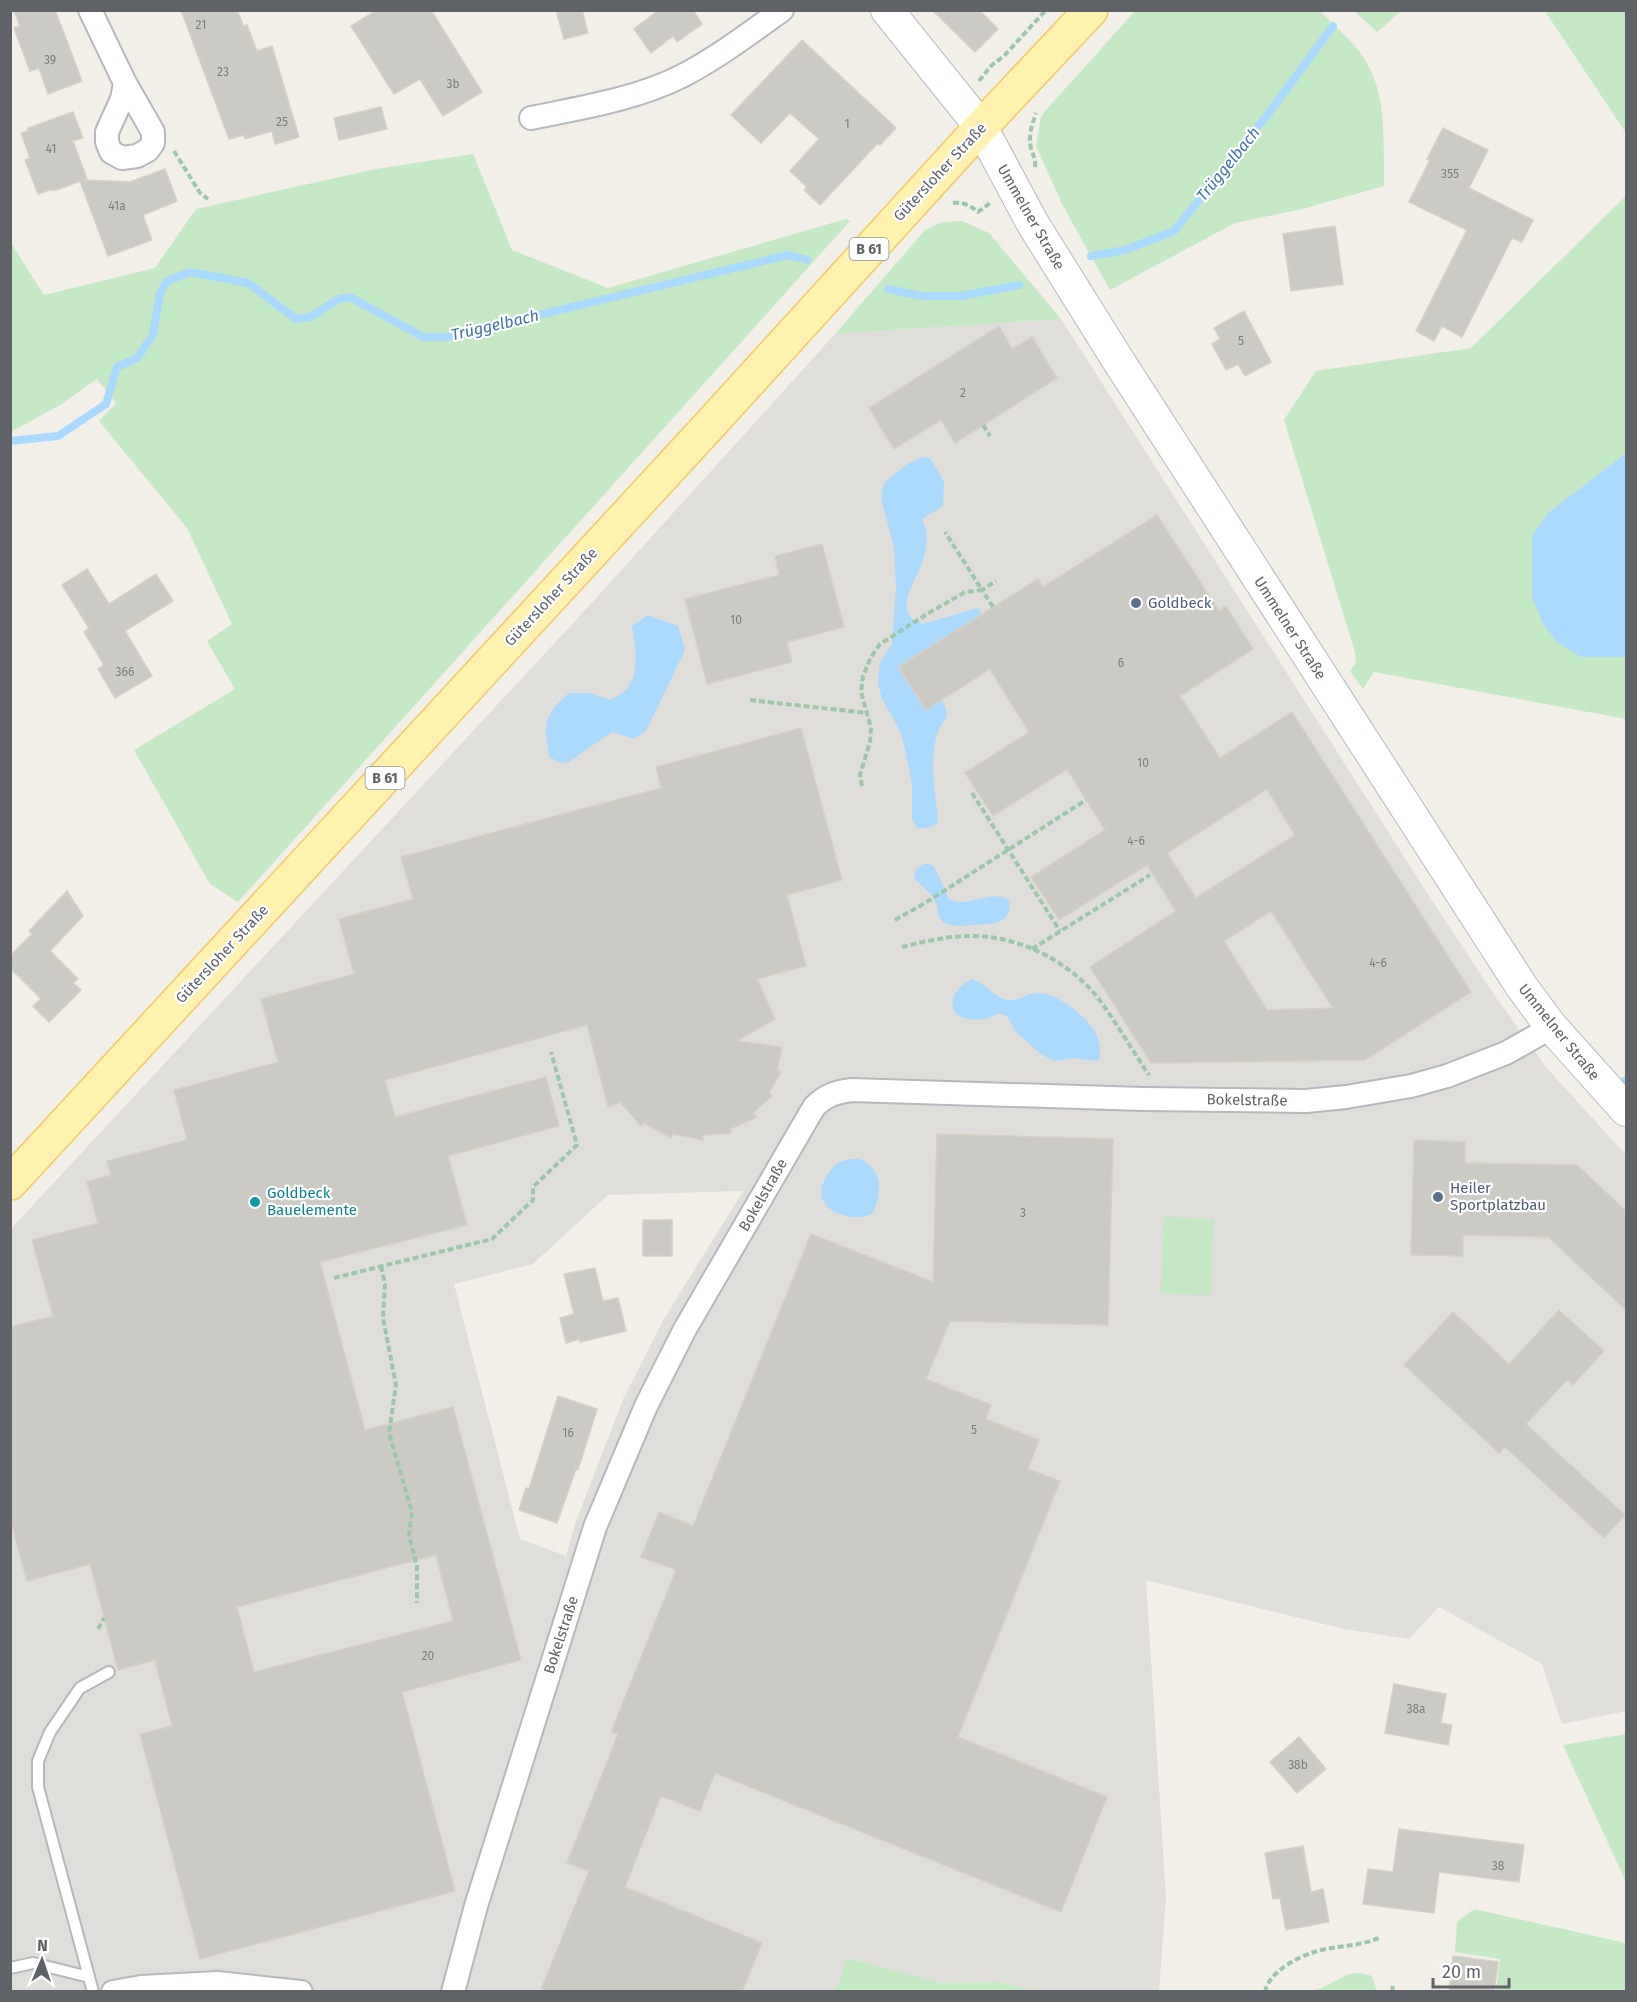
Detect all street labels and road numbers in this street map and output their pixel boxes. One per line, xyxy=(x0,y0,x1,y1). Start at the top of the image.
street label: Gütersloher Straße xyxy=(890,119,990,225)
street label: Ummelner Straße xyxy=(993,161,1069,273)
road number: B 61 xyxy=(850,238,888,260)
street label: Gütersloher Straße xyxy=(501,544,601,650)
street label: Ummelner Straße xyxy=(1250,573,1330,683)
road number: B 61 xyxy=(366,767,404,789)
street label: Gütersloher Straße xyxy=(172,901,272,1007)
street label: Ummelner Straße xyxy=(1515,980,1603,1084)
street label: Bokelstraße xyxy=(1206,1090,1288,1110)
street label: Bokelstraße xyxy=(735,1155,791,1235)
street label: Bokelstraße xyxy=(540,1594,582,1676)

